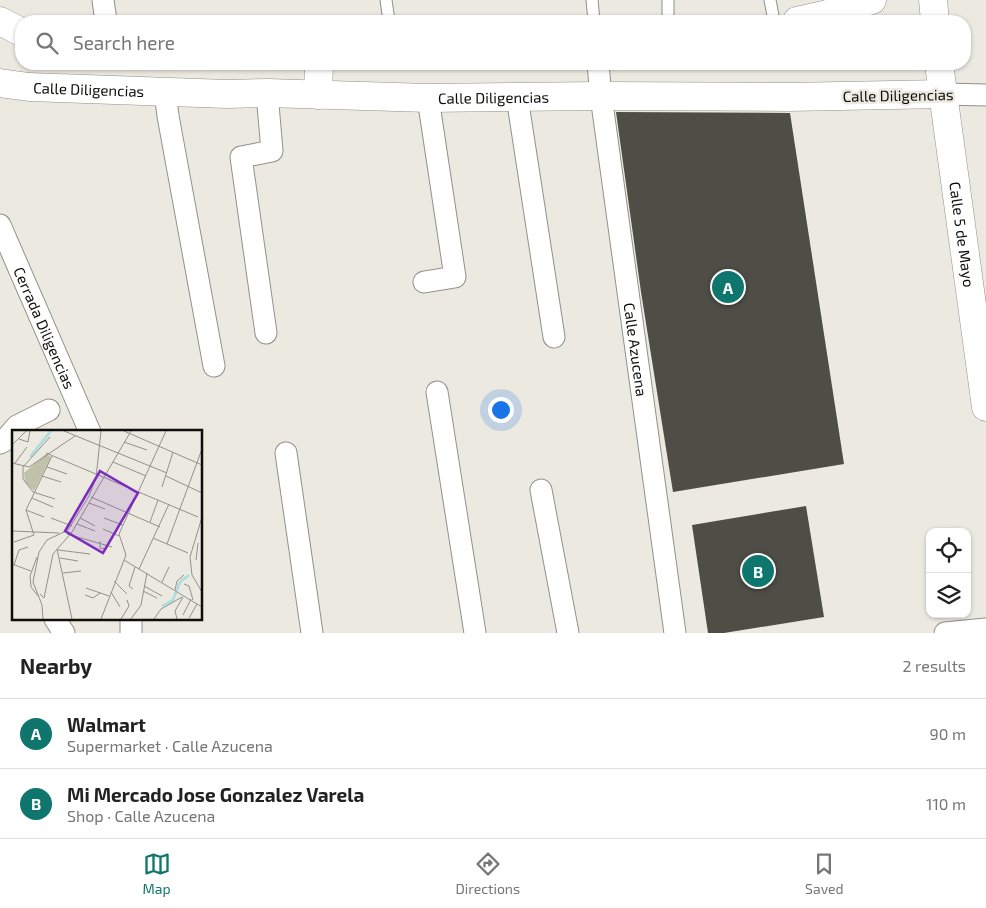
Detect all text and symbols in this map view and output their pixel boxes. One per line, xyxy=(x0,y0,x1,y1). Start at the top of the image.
search box xyxy=(15,15,971,70)
icon: search xyxy=(33,29,61,57)
text: Search here xyxy=(73,31,175,54)
street label: Calle Diligencias xyxy=(33,78,145,100)
street label: Calle Diligencias xyxy=(842,85,954,105)
street label: Calle Diligencias xyxy=(438,88,549,107)
street label: Calle 5 de Mayo xyxy=(946,180,978,288)
street label: Cerrada Diligencias xyxy=(10,264,79,391)
pin: A xyxy=(712,268,744,306)
street label: Calle Azucena xyxy=(621,301,651,398)
your location xyxy=(488,397,514,423)
inset map xyxy=(12,430,202,620)
map controls xyxy=(926,528,971,618)
button: locate xyxy=(926,528,971,573)
pin: B xyxy=(742,552,774,590)
button: layers xyxy=(926,573,971,618)
text: Nearby xyxy=(20,653,92,678)
text: 2 results xyxy=(903,656,966,675)
text: Walmart xyxy=(67,713,146,736)
text: A xyxy=(31,724,41,743)
text: 90 m xyxy=(930,724,966,743)
text: Supermarket · Calle Azucena xyxy=(67,736,273,755)
text: Mi Mercado Jose Gonzalez Varela xyxy=(67,783,364,806)
text: B xyxy=(31,794,41,813)
text: 110 m xyxy=(926,794,966,813)
text: Shop · Calle Azucena xyxy=(67,806,215,825)
tab: Map xyxy=(142,850,171,897)
tab: Directions xyxy=(456,850,520,897)
tab: Saved xyxy=(805,850,844,897)

